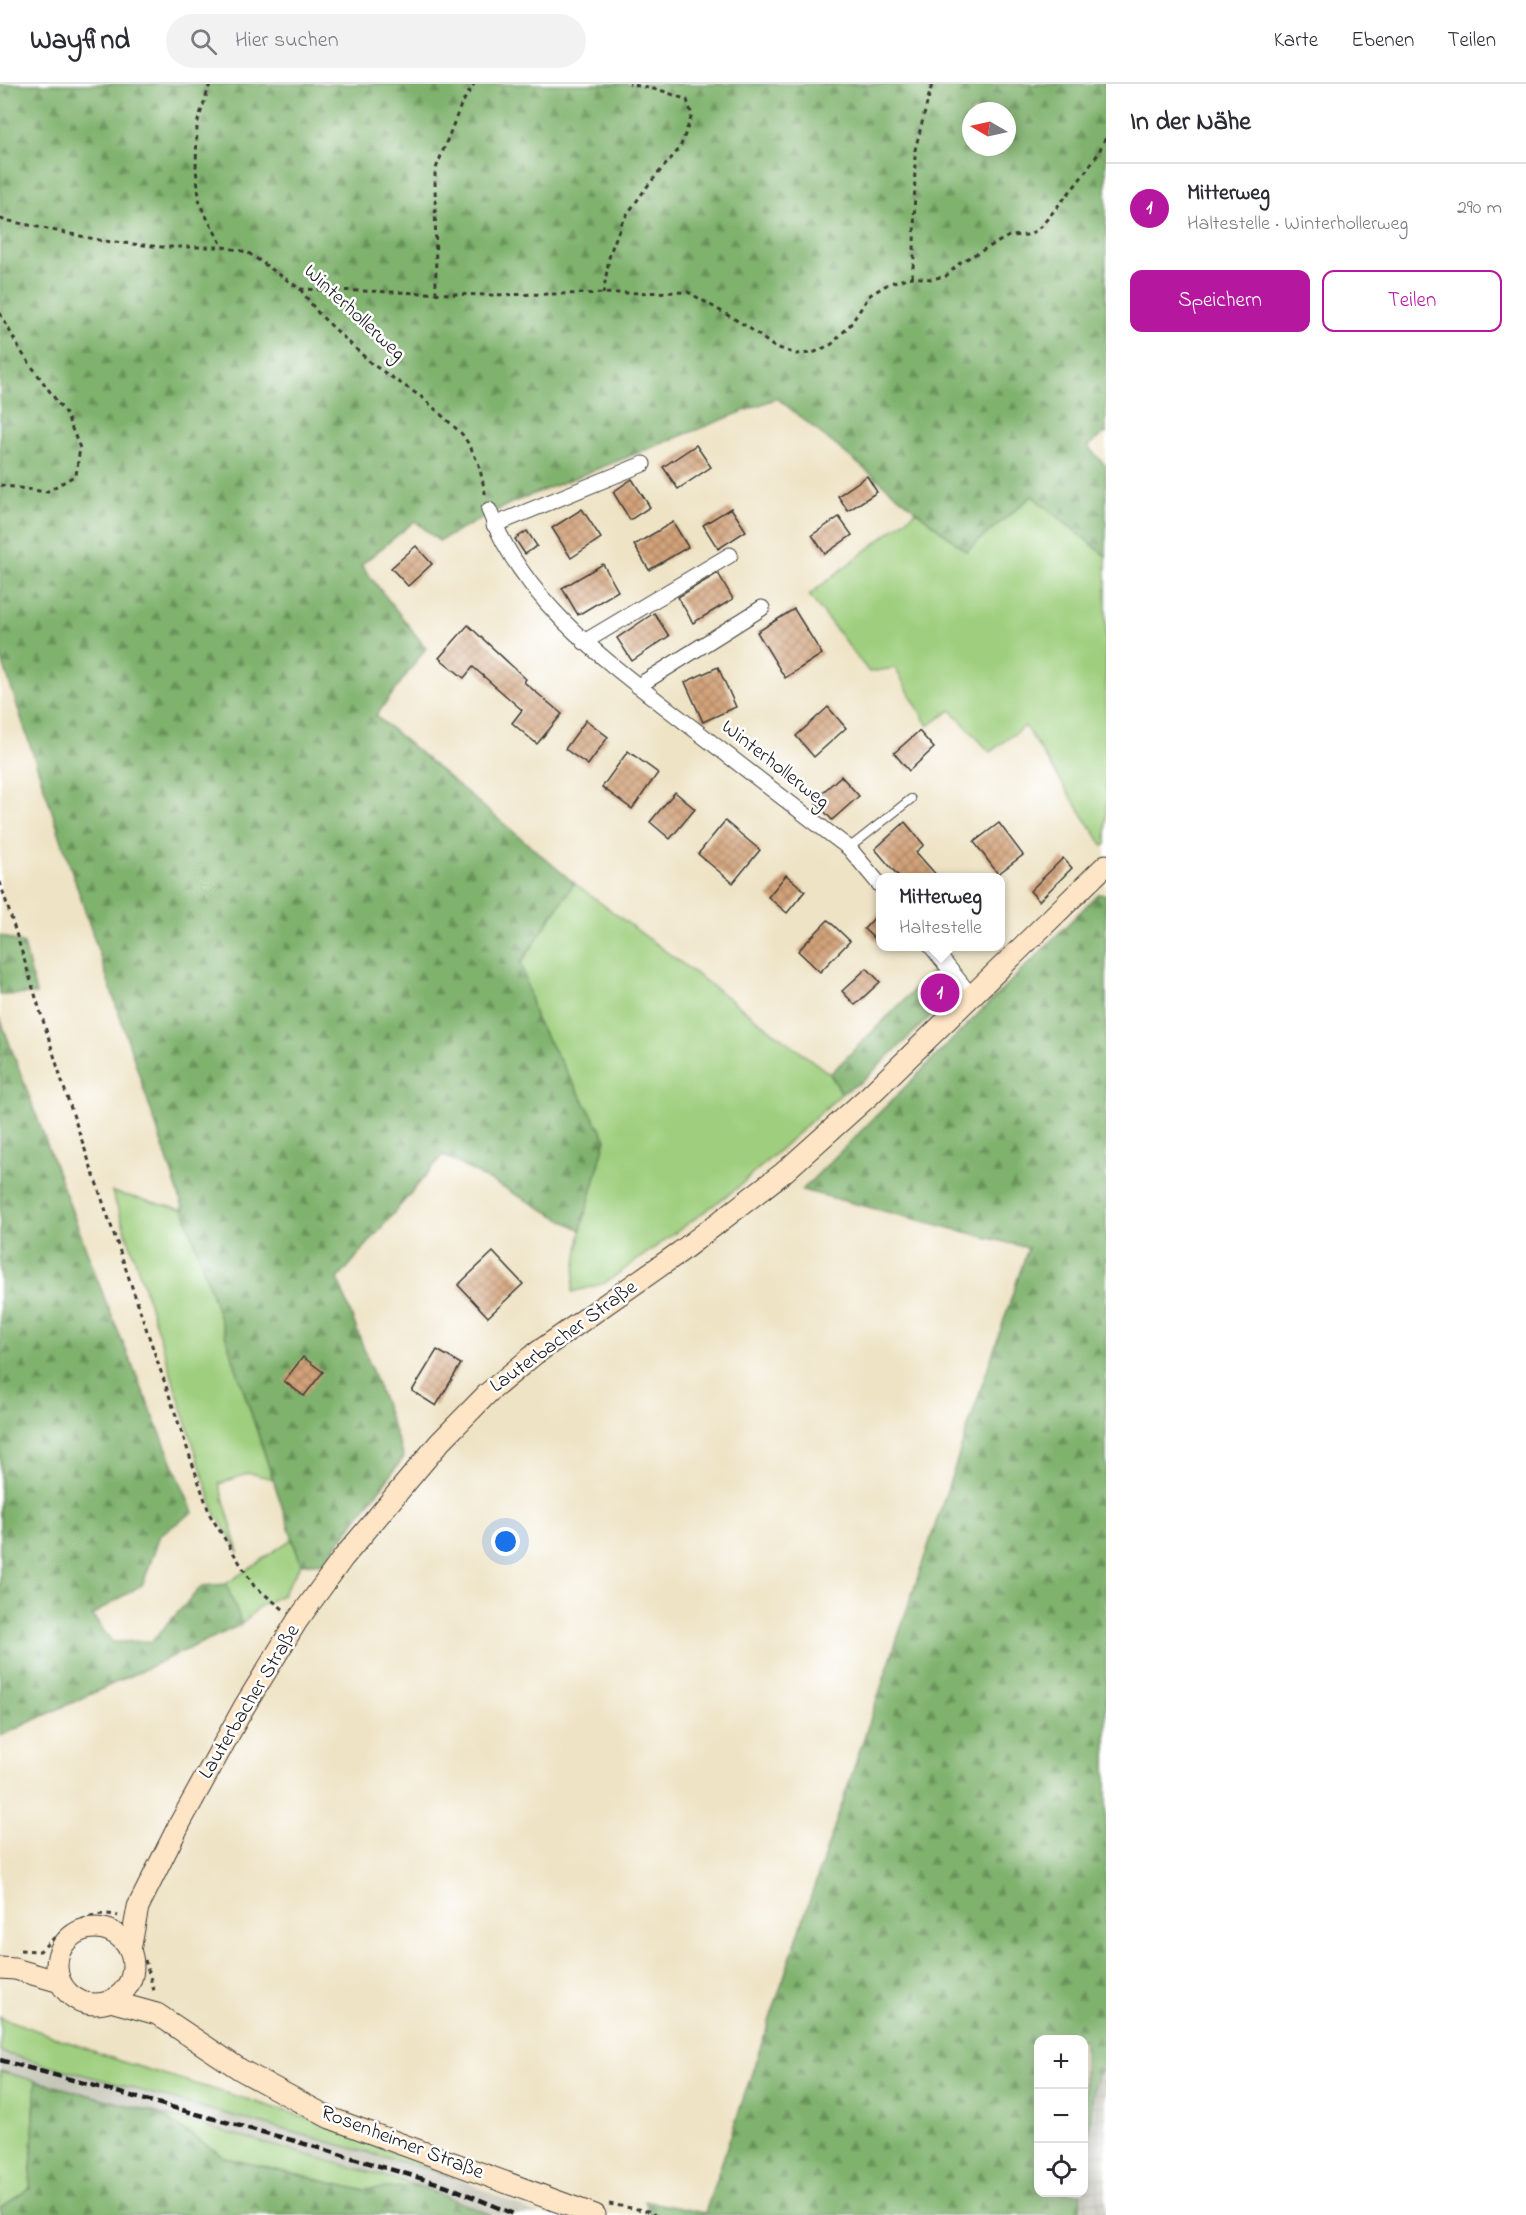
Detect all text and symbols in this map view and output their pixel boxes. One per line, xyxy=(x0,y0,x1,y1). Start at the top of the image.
search box xyxy=(166,14,586,68)
text: Wayfind xyxy=(30,21,130,62)
icon: search xyxy=(187,25,220,58)
text: Hier suchen xyxy=(235,25,339,57)
text: Karte xyxy=(1274,26,1318,56)
text: Ebenen xyxy=(1351,26,1414,56)
text: Teilen xyxy=(1447,26,1496,56)
north arrow xyxy=(962,102,1016,156)
text: In der Nähe xyxy=(1130,104,1251,142)
text: Mitterweg xyxy=(1187,178,1270,210)
text: 1 xyxy=(1146,194,1153,223)
text: 290 m xyxy=(1457,194,1502,223)
text: Haltestelle · Winterhollerweg xyxy=(1187,210,1408,239)
street label: Winterhollerweg xyxy=(295,258,412,370)
button: Speichern xyxy=(1130,270,1310,332)
button: Teilen xyxy=(1322,270,1502,332)
street label: Winterhollerweg xyxy=(713,713,836,819)
popup xyxy=(876,873,1005,951)
text: Mitterweg xyxy=(899,882,982,914)
text: Haltestelle xyxy=(899,914,982,943)
pin: 1 xyxy=(920,970,960,1016)
street label: Lauterbacher Straße xyxy=(484,1273,644,1401)
your location xyxy=(491,1527,520,1556)
street label: Lauterbacher Straße xyxy=(192,1618,308,1785)
map controls xyxy=(1034,2035,1088,2197)
button: + xyxy=(1034,2035,1088,2089)
button: − xyxy=(1034,2089,1088,2143)
street label: Rosenheimer Straße xyxy=(316,2098,488,2188)
button: locate xyxy=(1034,2143,1088,2197)

